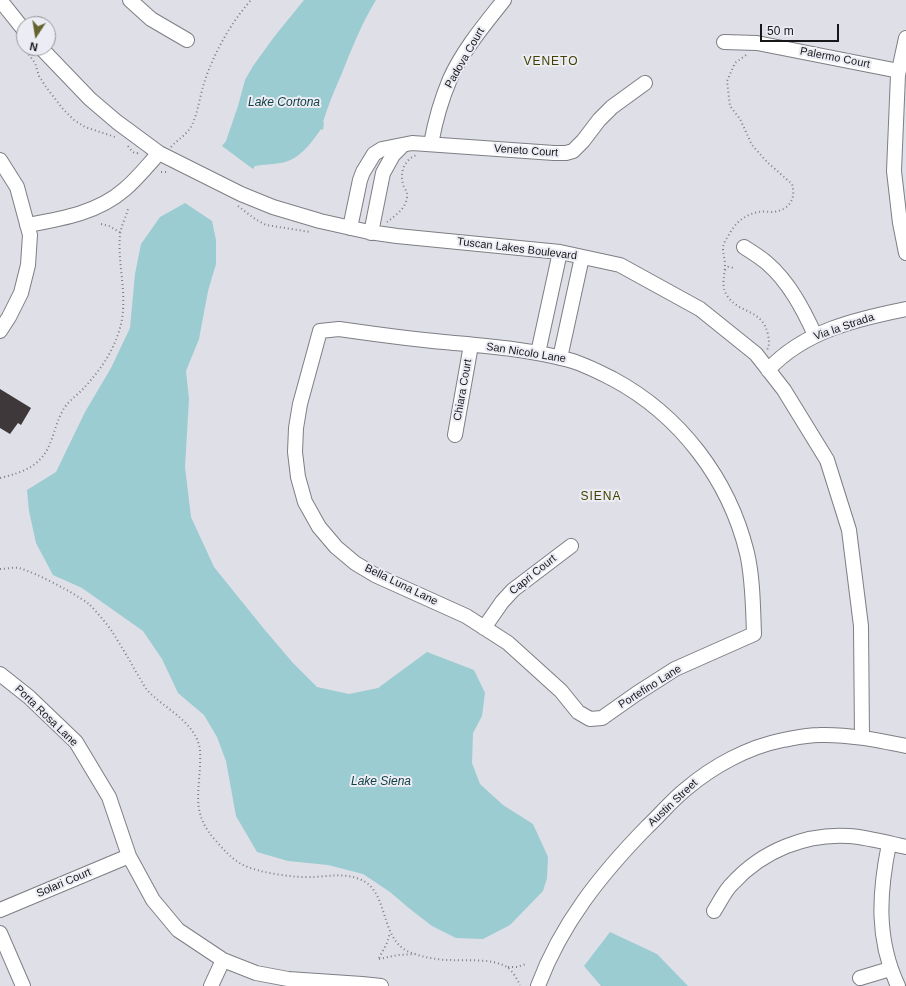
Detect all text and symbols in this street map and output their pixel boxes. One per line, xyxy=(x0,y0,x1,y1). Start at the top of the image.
north arrow xyxy=(16,16,56,56)
scale bar xyxy=(762,16,841,42)
text: 50 m xyxy=(767,24,794,38)
street label: Padova Court xyxy=(442,26,488,90)
text: N xyxy=(29,40,39,53)
street label: Palermo Court xyxy=(799,45,871,71)
district label: VENETO xyxy=(523,55,579,69)
water label: Lake Cortona xyxy=(248,96,320,110)
street label: Veneto Court xyxy=(494,142,558,160)
street label: Tuscan Lakes Boulevard xyxy=(456,235,578,263)
street label: Via la Strada xyxy=(812,311,876,343)
street label: San Nicolo Lane xyxy=(485,340,567,366)
street label: Chiara Court xyxy=(451,358,475,422)
district label: SIENA xyxy=(580,490,622,504)
street label: Capri Court xyxy=(507,552,559,598)
street label: Bella Luna Lane xyxy=(362,562,440,608)
street label: Portefino Lane xyxy=(616,662,684,712)
street label: Porta Rosa Lane xyxy=(12,683,80,749)
water label: Lake Siena xyxy=(351,775,411,789)
street label: Austin Street xyxy=(645,777,701,829)
street label: Solari Court xyxy=(35,866,93,900)

